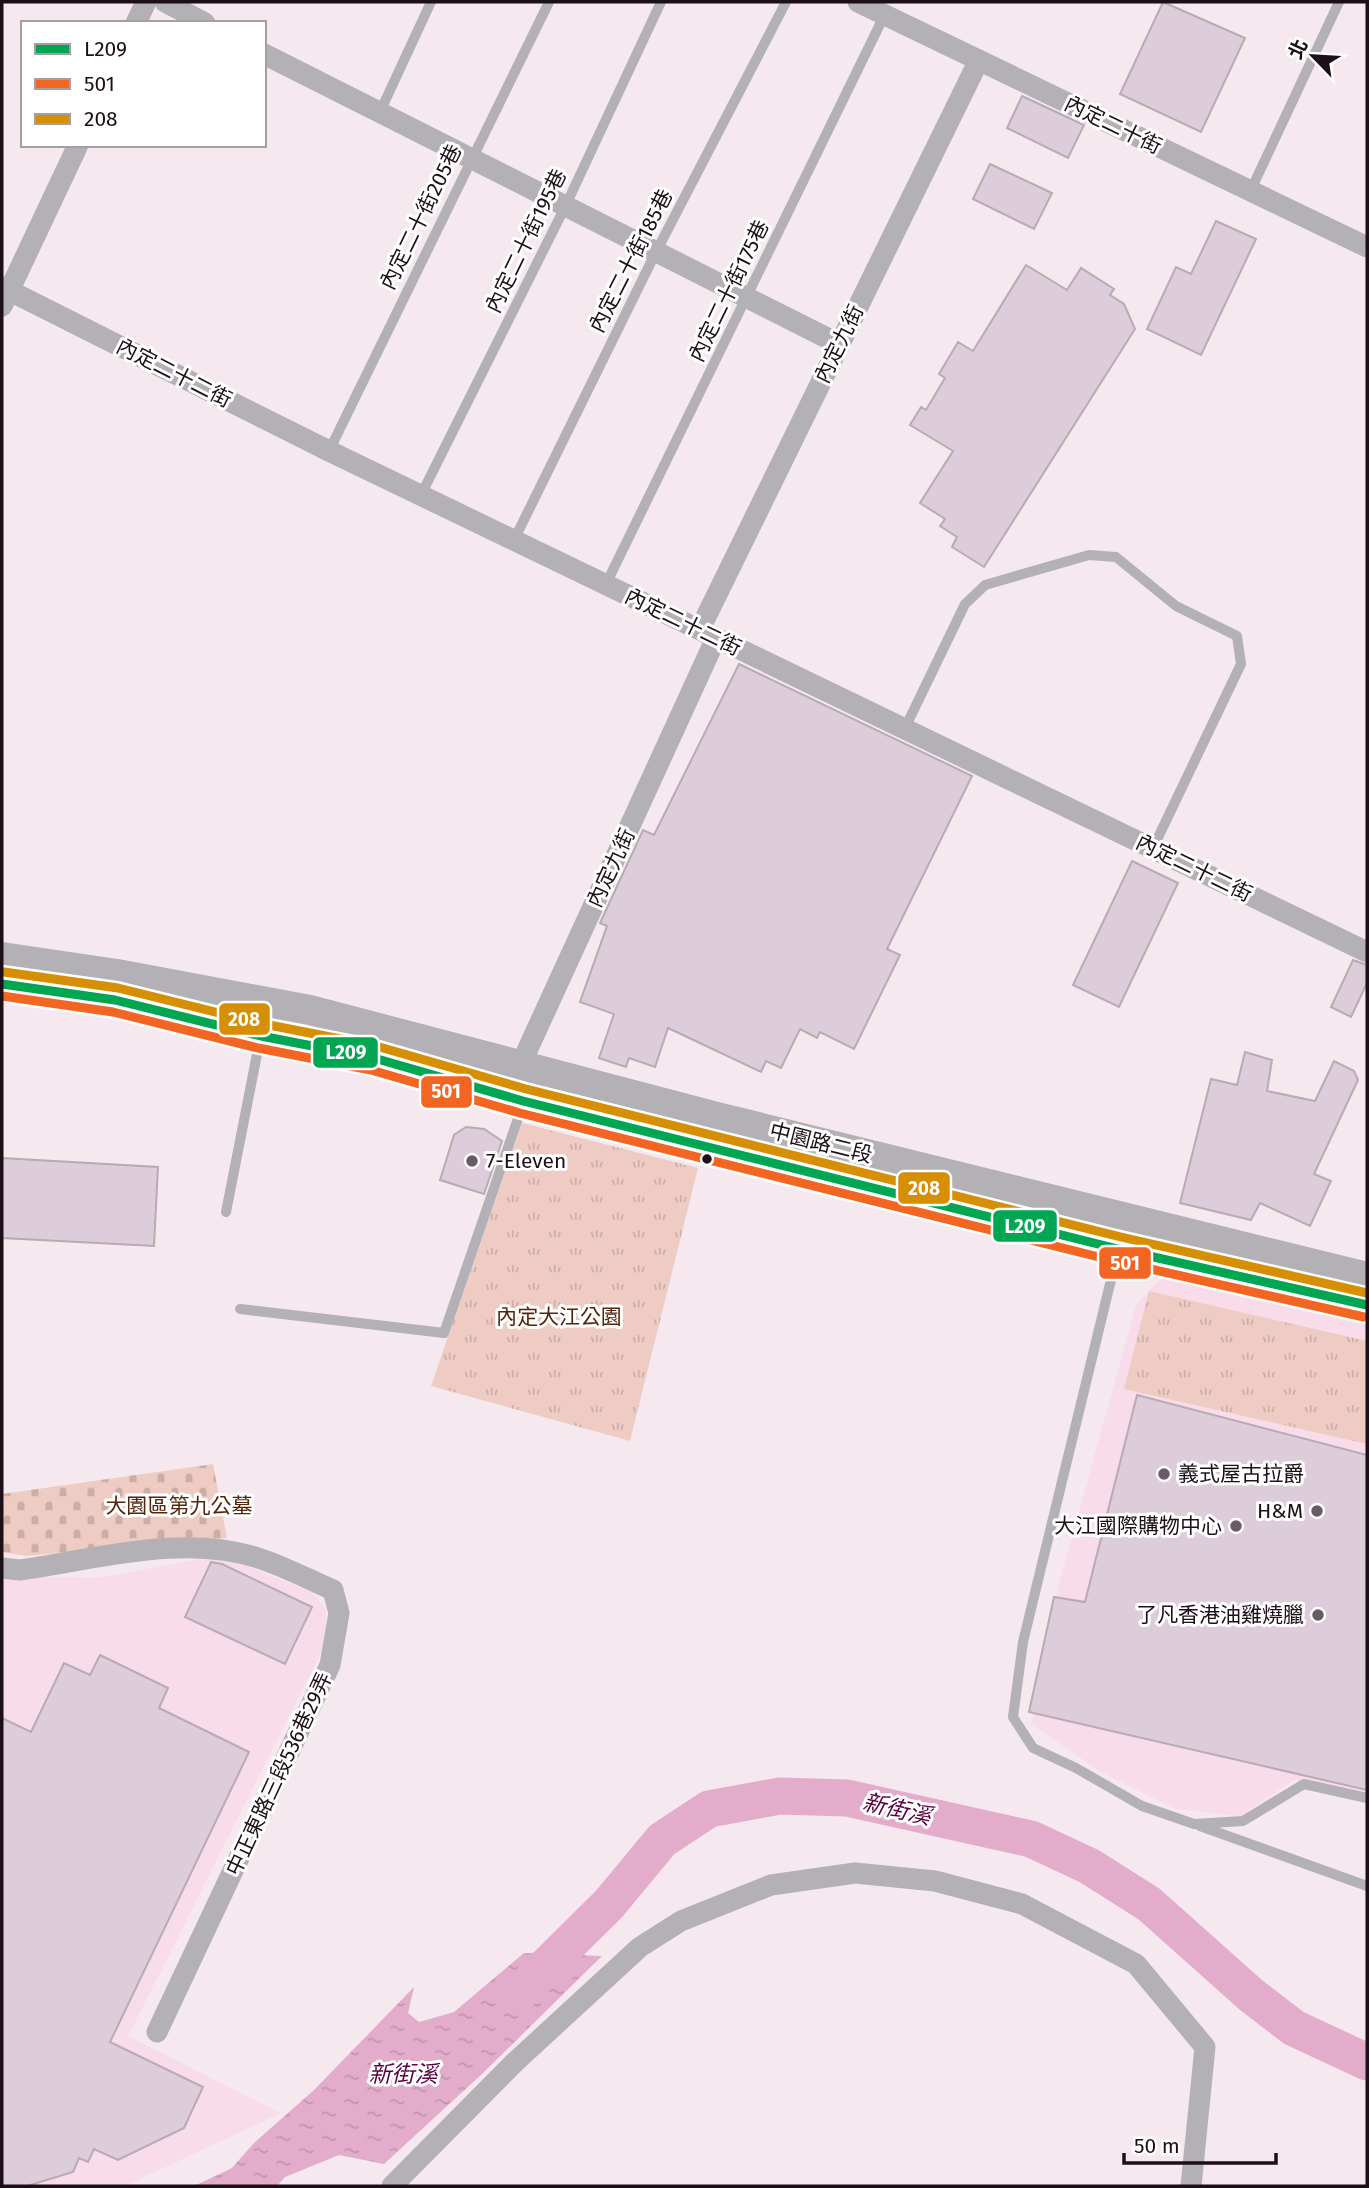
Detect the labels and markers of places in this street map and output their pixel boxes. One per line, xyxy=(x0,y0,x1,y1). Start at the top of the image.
place label: 7-Eleven xyxy=(486,1148,566,1174)
unlabelled marker xyxy=(700,1152,714,1166)
marker: 7-Eleven xyxy=(464,1153,480,1169)
place label: 義式屋古拉爵 xyxy=(1178,1461,1304,1487)
marker: 義式屋古拉爵 xyxy=(1156,1466,1172,1482)
place label: H&M xyxy=(1257,1498,1303,1524)
marker: H&M xyxy=(1309,1503,1325,1519)
place label: 大江國際購物中心 xyxy=(1054,1513,1222,1539)
marker: 大江國際購物中心 xyxy=(1228,1518,1244,1534)
place label: 了凡香港油雞燒臘 xyxy=(1136,1602,1304,1628)
marker: 了凡香港油雞燒臘 xyxy=(1310,1607,1326,1623)

